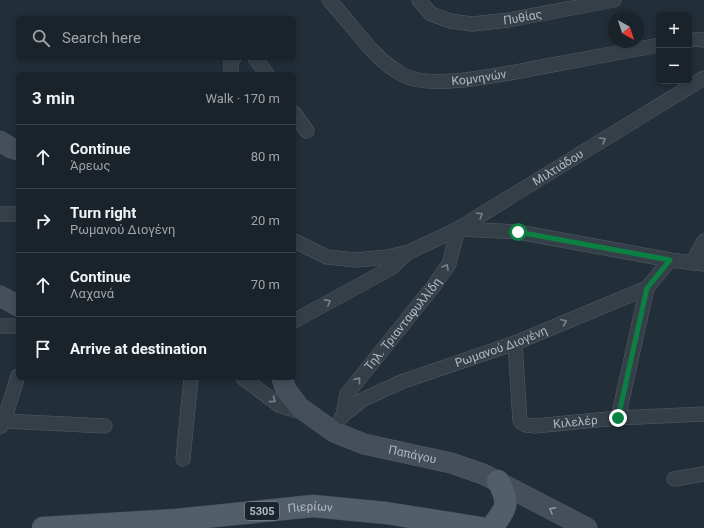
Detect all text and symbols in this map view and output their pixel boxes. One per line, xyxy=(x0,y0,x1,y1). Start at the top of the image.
street label: Πυθίας xyxy=(503,7,543,28)
north arrow xyxy=(608,12,644,48)
map controls xyxy=(656,12,692,84)
button: + xyxy=(656,12,692,48)
search box xyxy=(16,16,296,60)
icon: search xyxy=(30,27,52,49)
text: Search here xyxy=(62,29,141,47)
button: − xyxy=(656,48,692,84)
street label: Κομνηνών xyxy=(451,67,508,88)
text: 3 min xyxy=(32,88,75,108)
text: Walk · 170 m xyxy=(205,91,280,106)
one-way arrow xyxy=(599,137,606,144)
text: Continue xyxy=(70,140,131,158)
icon: ahead xyxy=(32,146,54,168)
street label: Μιλτιάδου xyxy=(530,147,586,188)
text: 80 m xyxy=(251,149,280,164)
text: Άρεως xyxy=(70,158,111,173)
text: Turn right xyxy=(70,204,136,222)
icon: right xyxy=(32,210,54,232)
one-way arrow xyxy=(476,212,483,219)
text: 20 m xyxy=(251,213,280,228)
text: Ρωμανού Διογένη xyxy=(70,222,175,237)
route start xyxy=(509,223,527,241)
one-way arrow xyxy=(441,264,449,271)
text: Continue xyxy=(70,268,131,286)
icon: ahead xyxy=(32,274,54,296)
street label: Τηλ. Τριανταφυλλίδη xyxy=(362,275,444,373)
text: 70 m xyxy=(251,277,280,292)
text: Λαχανά xyxy=(70,286,114,301)
one-way arrow xyxy=(324,300,331,307)
one-way arrow xyxy=(560,319,567,327)
street label: Ρωμανού Διογένη xyxy=(453,323,550,370)
icon: arrive xyxy=(32,338,54,360)
text: Arrive at destination xyxy=(70,340,207,358)
one-way arrow xyxy=(353,378,360,385)
one-way arrow xyxy=(268,395,275,402)
route end xyxy=(609,409,627,427)
street label: Κιλελέρ xyxy=(553,413,598,431)
street label: Παπάγου xyxy=(387,443,438,467)
street label: Πιερίων xyxy=(287,499,333,516)
road number: 5305 xyxy=(245,502,279,520)
one-way arrow xyxy=(549,507,556,515)

